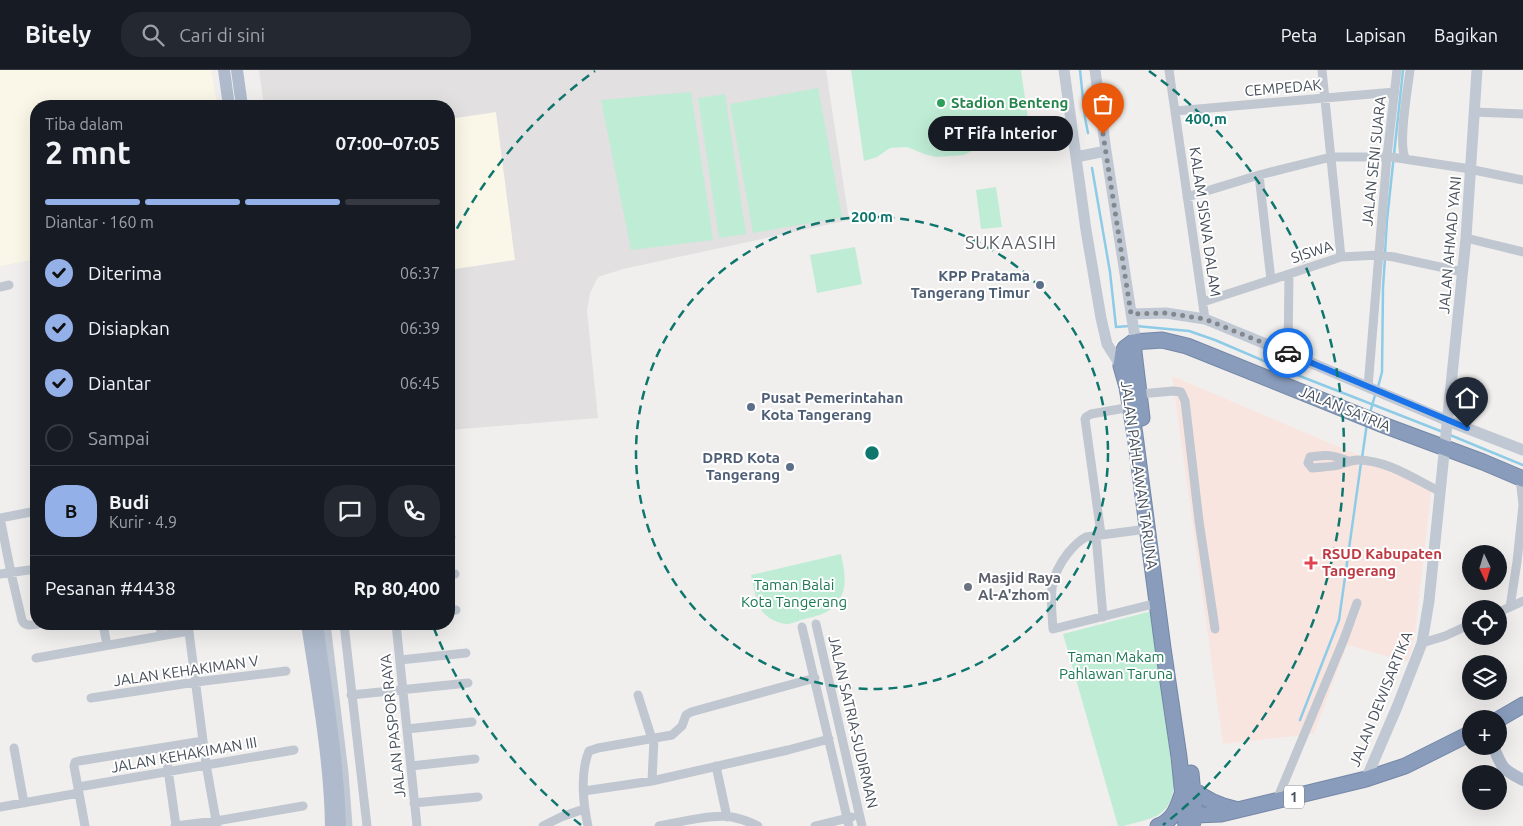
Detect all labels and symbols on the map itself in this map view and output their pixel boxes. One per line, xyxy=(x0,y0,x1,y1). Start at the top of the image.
street label: CEMPEDAK xyxy=(1244,76,1322,99)
pin xyxy=(1082,83,1124,134)
place label: Stadion Benteng xyxy=(951,94,1068,111)
street label: JALAN SENI SUARA xyxy=(1358,95,1389,227)
marker: Stadion Benteng xyxy=(935,97,947,109)
text: 400 m xyxy=(1185,110,1227,127)
callout: PT Fifa Interior xyxy=(928,116,1073,152)
street label: KALAM SISWA DALAM xyxy=(1187,146,1224,298)
street label: JALAN AHMAD YANI xyxy=(1435,175,1464,314)
text: 200 m xyxy=(851,208,893,225)
district label: SUKAASIH xyxy=(965,232,1057,252)
street label: SISWA xyxy=(1289,237,1335,266)
place label: KPP Pratama Tangerang Timur xyxy=(911,267,1031,301)
marker: KPP Pratama Tangerang Timur xyxy=(1034,279,1046,291)
courier xyxy=(1263,328,1313,378)
pin xyxy=(1446,377,1488,428)
street label: JALAN PAHLAWAN TARUNA xyxy=(1118,380,1161,570)
street label: JALAN SATRIA xyxy=(1297,382,1394,435)
place label: Pusat Pemerintahan Kota Tangerang xyxy=(761,389,903,423)
marker: Pusat Pemerintahan Kota Tangerang xyxy=(745,401,757,413)
centre of rings xyxy=(863,444,881,462)
place label: DPRD Kota Tangerang xyxy=(702,449,780,483)
marker: DPRD Kota Tangerang xyxy=(784,461,796,473)
place label: RSUD Kabupaten Tangerang xyxy=(1322,545,1442,579)
north arrow xyxy=(1462,545,1508,590)
marker: RSUD Kabupaten Tangerang xyxy=(1304,556,1318,570)
place label: Masjid Raya Al-A'zhom xyxy=(978,569,1061,603)
park label: Taman Balai Kota Tangerang xyxy=(741,576,847,610)
marker: Masjid Raya Al-A'zhom xyxy=(962,581,974,593)
street label: JALAN DEWISARTIKA xyxy=(1346,629,1416,769)
street label: JALAN SATRIA-SUDIRMAN xyxy=(825,634,882,810)
park label: Taman Makam Pahlawan Taruna xyxy=(1059,648,1173,682)
street label: JALAN KEHAKIMAN V xyxy=(112,652,260,689)
street label: JALAN PASPOR RAYA xyxy=(376,653,409,799)
street label: JALAN KEHAKIMAN III xyxy=(109,733,258,776)
road number: 1 xyxy=(1284,786,1304,809)

